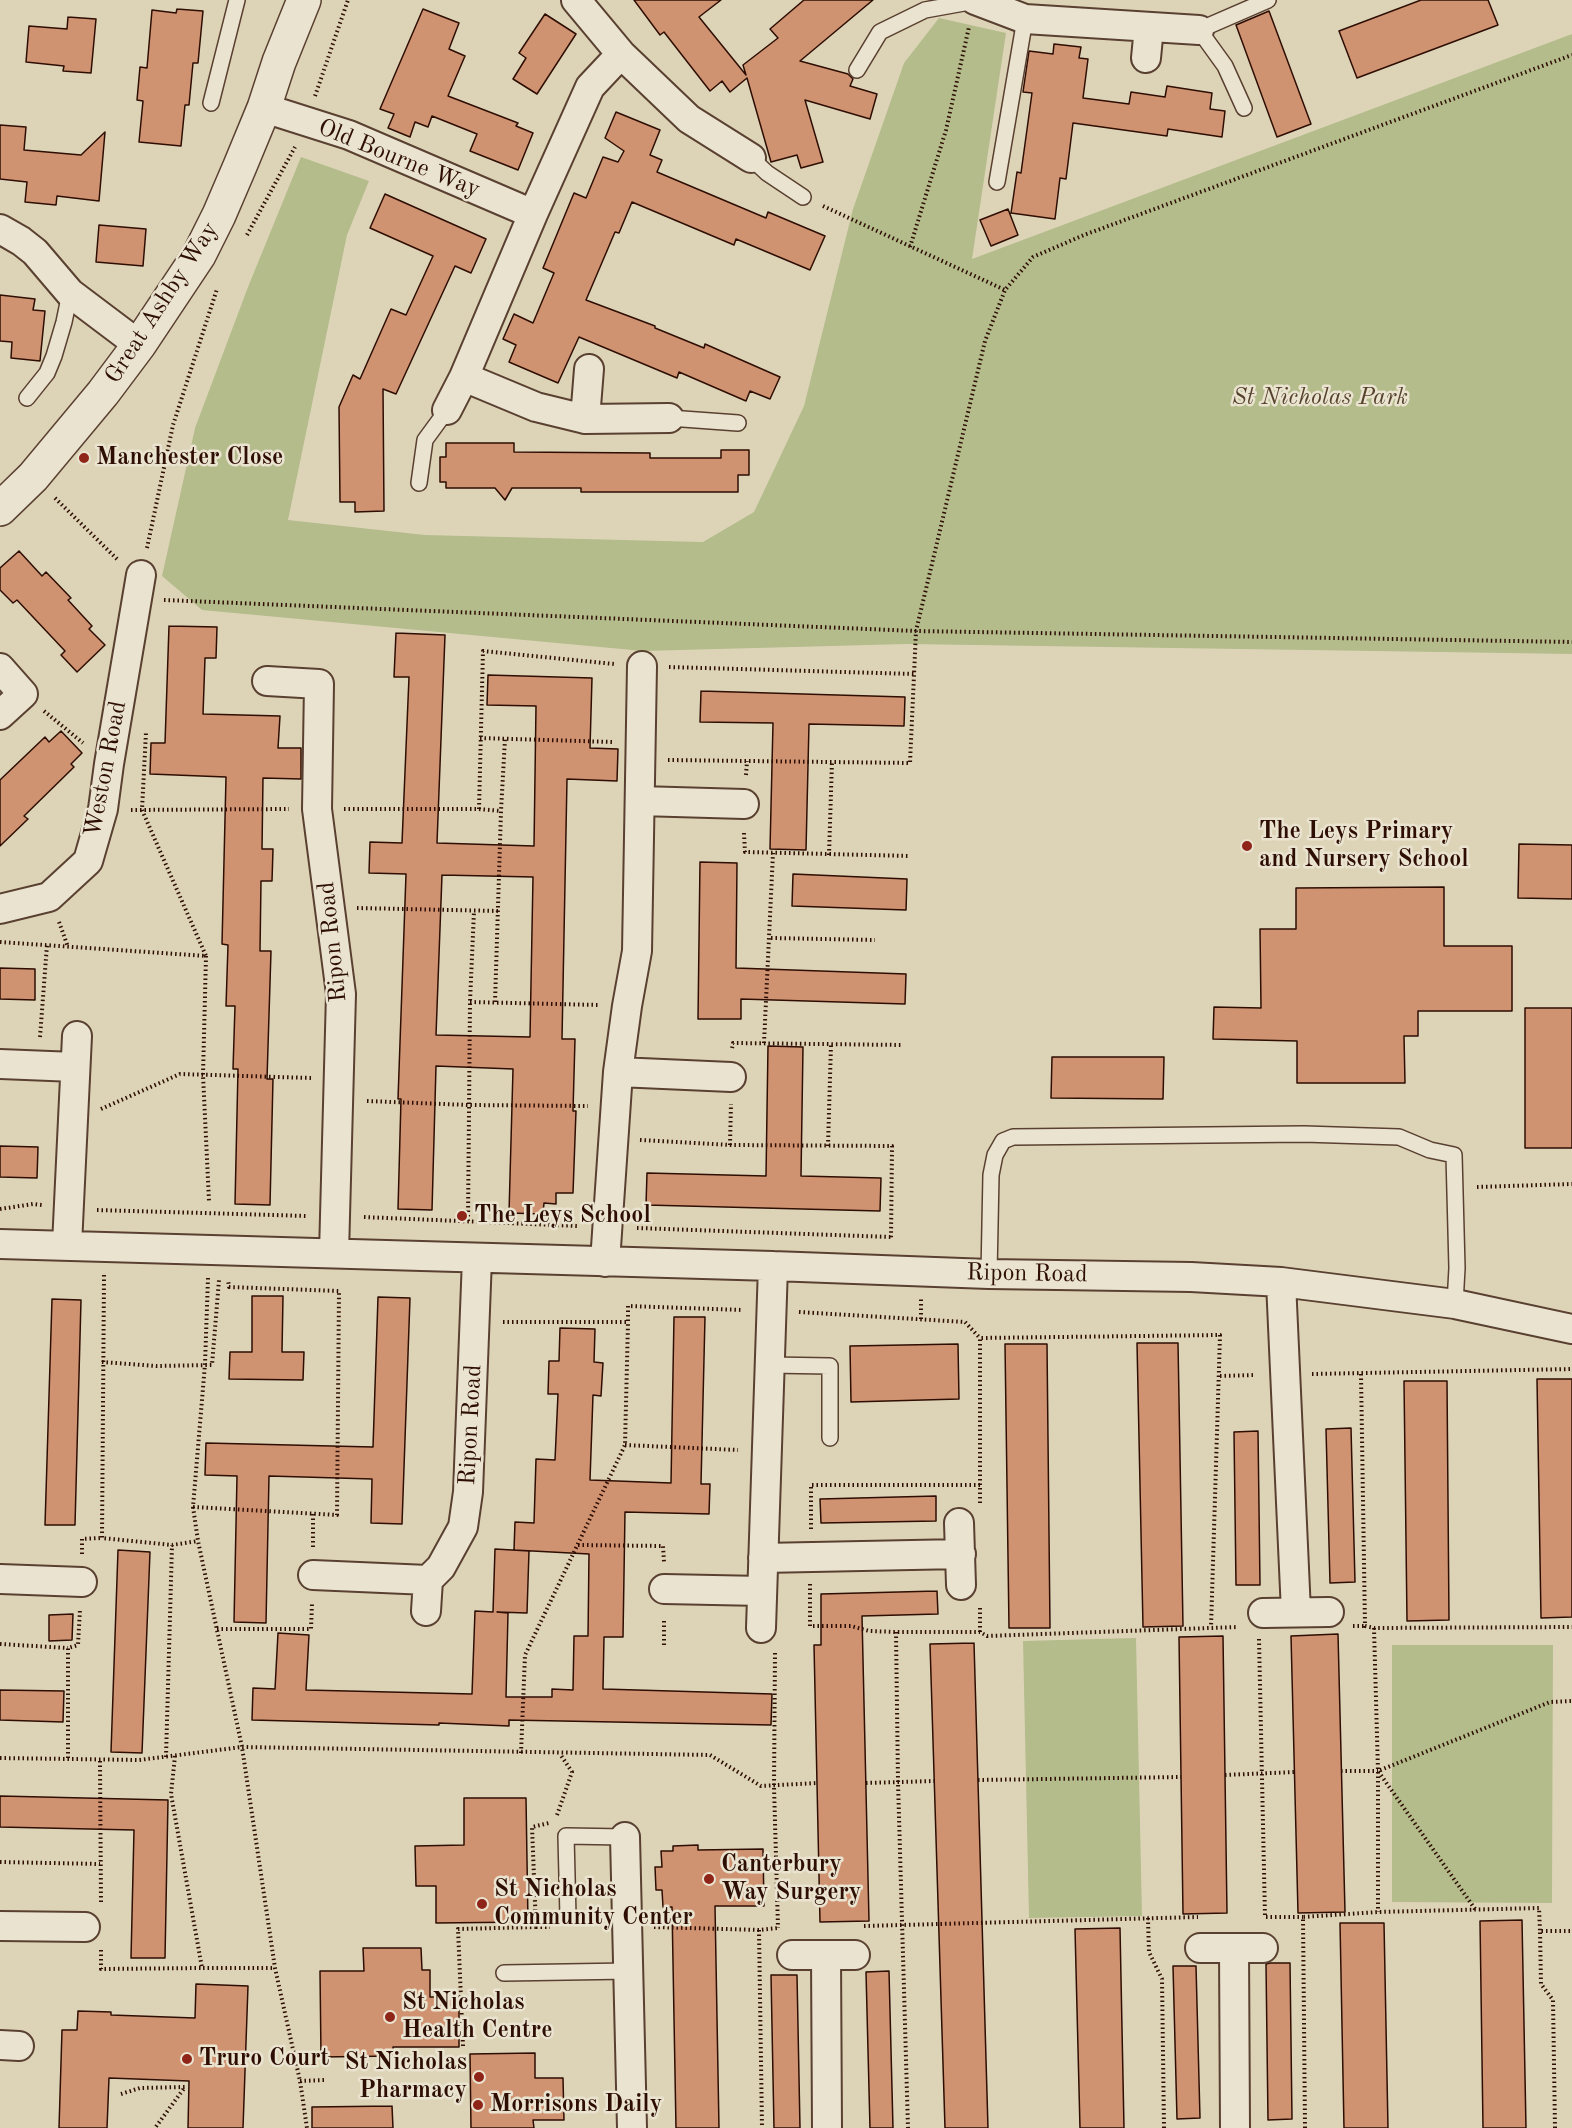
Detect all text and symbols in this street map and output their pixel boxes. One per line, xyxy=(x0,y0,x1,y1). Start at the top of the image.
street label: Old Bourne Way xyxy=(314,113,484,205)
street label: Great Ashby Way xyxy=(99,217,225,389)
park label: St Nicholas Park xyxy=(1232,384,1408,412)
place label: Manchester Close xyxy=(96,444,283,472)
marker: Manchester Close xyxy=(77,451,91,465)
street label: Weston Road xyxy=(79,698,133,840)
place label: The Leys Primary and Nursery School xyxy=(1259,818,1469,874)
marker: The Leys Primary and Nursery School xyxy=(1240,839,1254,853)
street label: Ripon Road xyxy=(312,880,354,1004)
place label: The Leys School xyxy=(474,1202,651,1230)
marker: The Leys School xyxy=(455,1209,469,1223)
street label: Ripon Road xyxy=(966,1259,1088,1289)
street label: Ripon Road xyxy=(453,1364,489,1486)
place label: Canterbury Way Surgery xyxy=(721,1851,861,1907)
marker: Canterbury Way Surgery xyxy=(702,1872,716,1886)
place label: St Nicholas Community Center xyxy=(494,1876,693,1932)
marker: St Nicholas Community Center xyxy=(475,1897,489,1911)
place label: St Nicholas Health Centre xyxy=(402,1989,553,2045)
marker: St Nicholas Health Centre xyxy=(383,2010,397,2024)
place label: Truro Court xyxy=(199,2045,329,2073)
place label: St Nicholas Pharmacy xyxy=(345,2049,467,2105)
marker: Truro Court xyxy=(180,2052,194,2066)
marker: St Nicholas Pharmacy xyxy=(472,2070,486,2084)
place label: Morrisons Daily xyxy=(490,2091,662,2119)
marker: Morrisons Daily xyxy=(471,2098,485,2112)

